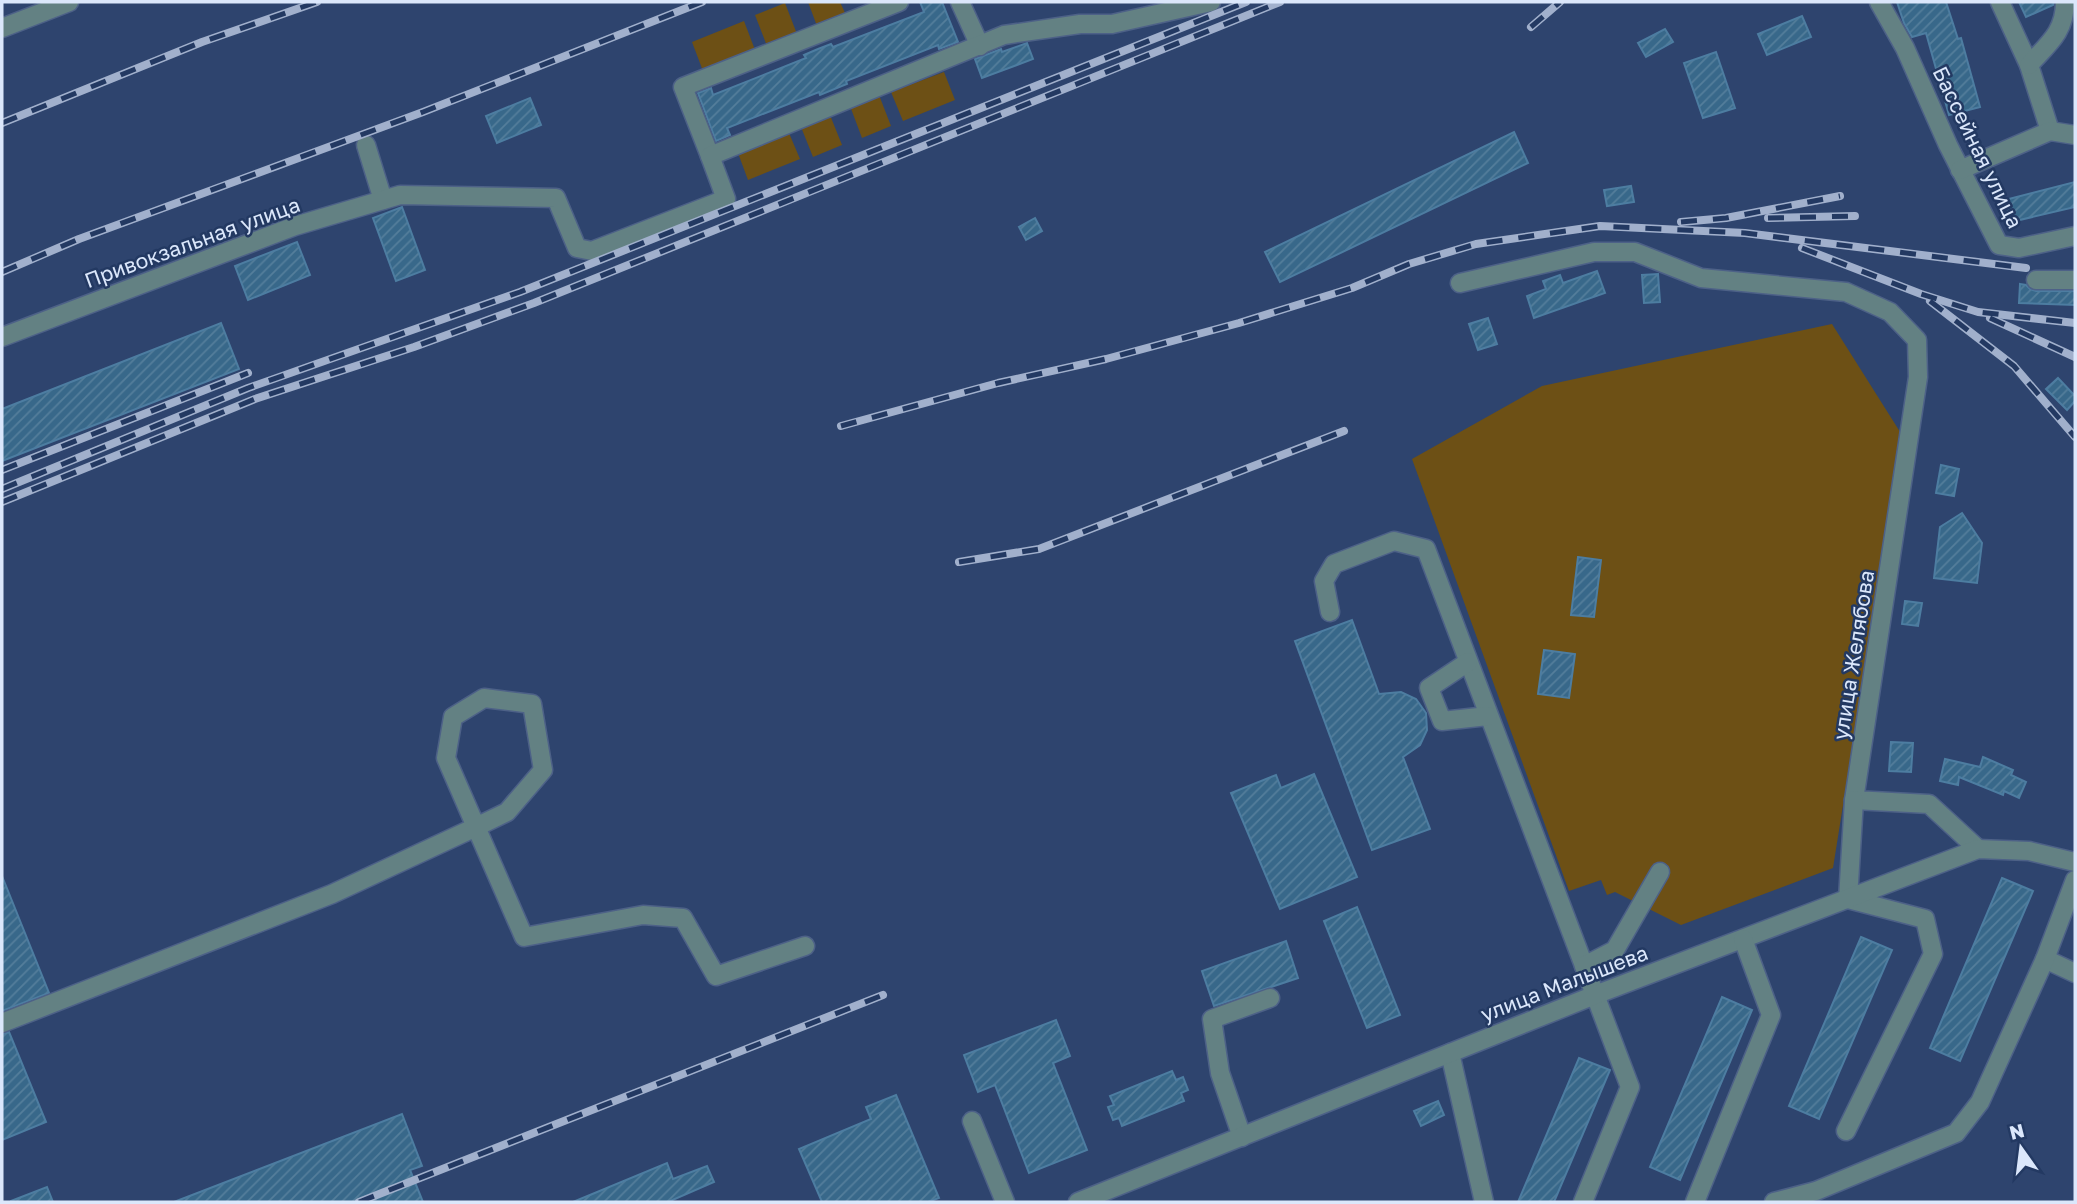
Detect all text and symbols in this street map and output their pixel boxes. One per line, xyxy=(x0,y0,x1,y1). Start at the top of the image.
street label: Бассейная улица xyxy=(1927,62,2029,232)
street label: Привокзальная улица xyxy=(81,191,303,293)
street label: улица Желябова xyxy=(1827,568,1879,742)
street label: улица Малышева xyxy=(1477,939,1651,1027)
north arrow xyxy=(1986,1113,2056,1183)
text: N xyxy=(2007,1118,2027,1144)

